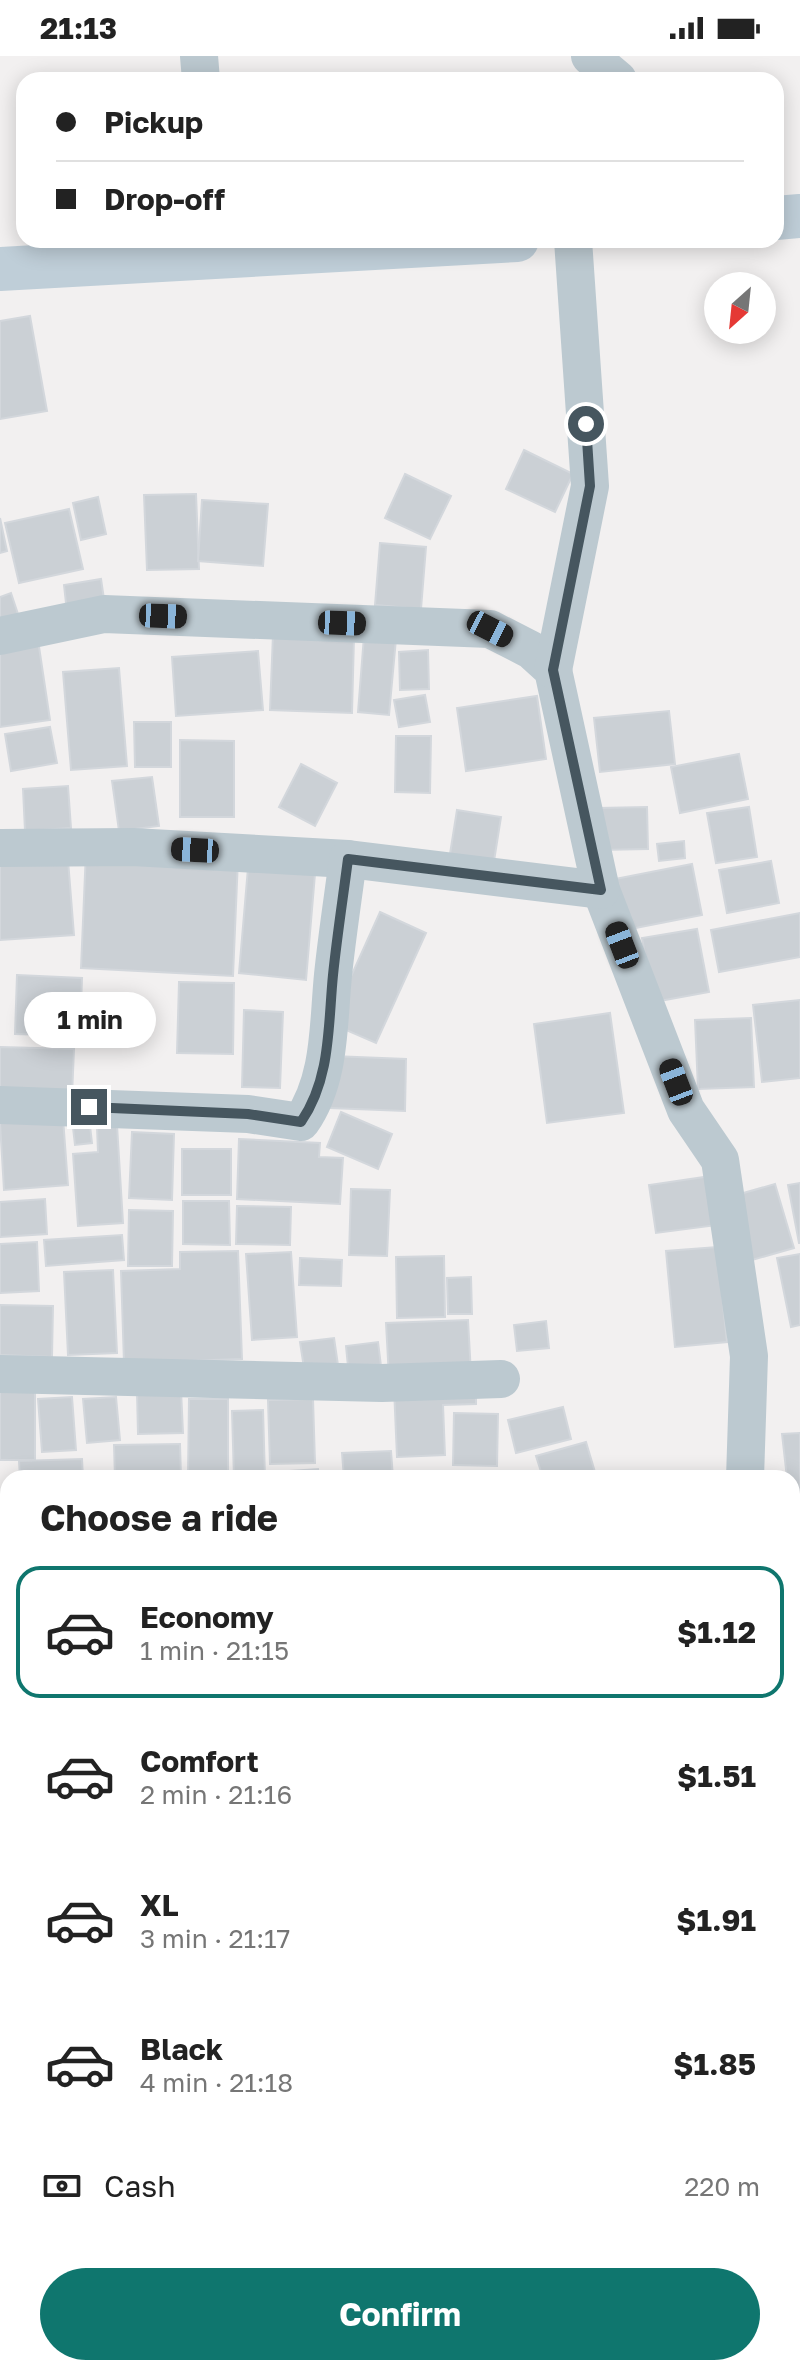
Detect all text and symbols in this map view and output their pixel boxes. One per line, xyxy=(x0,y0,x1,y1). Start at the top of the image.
text: 21:13 xyxy=(40,10,117,46)
text: Pickup xyxy=(104,104,203,140)
text: Drop-off xyxy=(104,181,225,217)
north arrow xyxy=(704,272,776,344)
map controls xyxy=(704,272,776,344)
route start xyxy=(568,406,604,442)
car xyxy=(139,603,187,629)
car xyxy=(463,607,517,651)
car xyxy=(318,610,366,636)
car xyxy=(170,837,220,863)
car xyxy=(602,918,642,972)
callout: 1 min xyxy=(23,991,155,1047)
text: 1 min xyxy=(57,1004,123,1035)
car xyxy=(656,1055,696,1109)
route end xyxy=(71,1089,107,1125)
text: Choose a ride xyxy=(40,1496,278,1539)
icon: car xyxy=(44,1596,116,1668)
text: Economy xyxy=(140,1599,274,1635)
text: $1.12 xyxy=(677,1614,756,1650)
text: 1 min · 21:15 xyxy=(140,1635,289,1666)
icon: car xyxy=(44,1740,116,1812)
text: Comfort xyxy=(140,1743,259,1779)
text: $1.51 xyxy=(677,1758,756,1794)
text: 2 min · 21:16 xyxy=(140,1779,292,1810)
icon: car xyxy=(44,1884,116,1956)
text: XL xyxy=(140,1887,179,1923)
text: $1.91 xyxy=(676,1902,756,1938)
text: 3 min · 21:17 xyxy=(140,1923,290,1954)
icon: car xyxy=(44,2028,116,2100)
text: Black xyxy=(140,2031,223,2067)
text: $1.85 xyxy=(673,2046,756,2082)
text: 4 min · 21:18 xyxy=(140,2067,293,2098)
icon: cash xyxy=(40,2164,84,2208)
text: Cash xyxy=(104,2168,176,2204)
text: 220 m xyxy=(684,2171,760,2202)
button: Confirm xyxy=(40,2268,760,2360)

